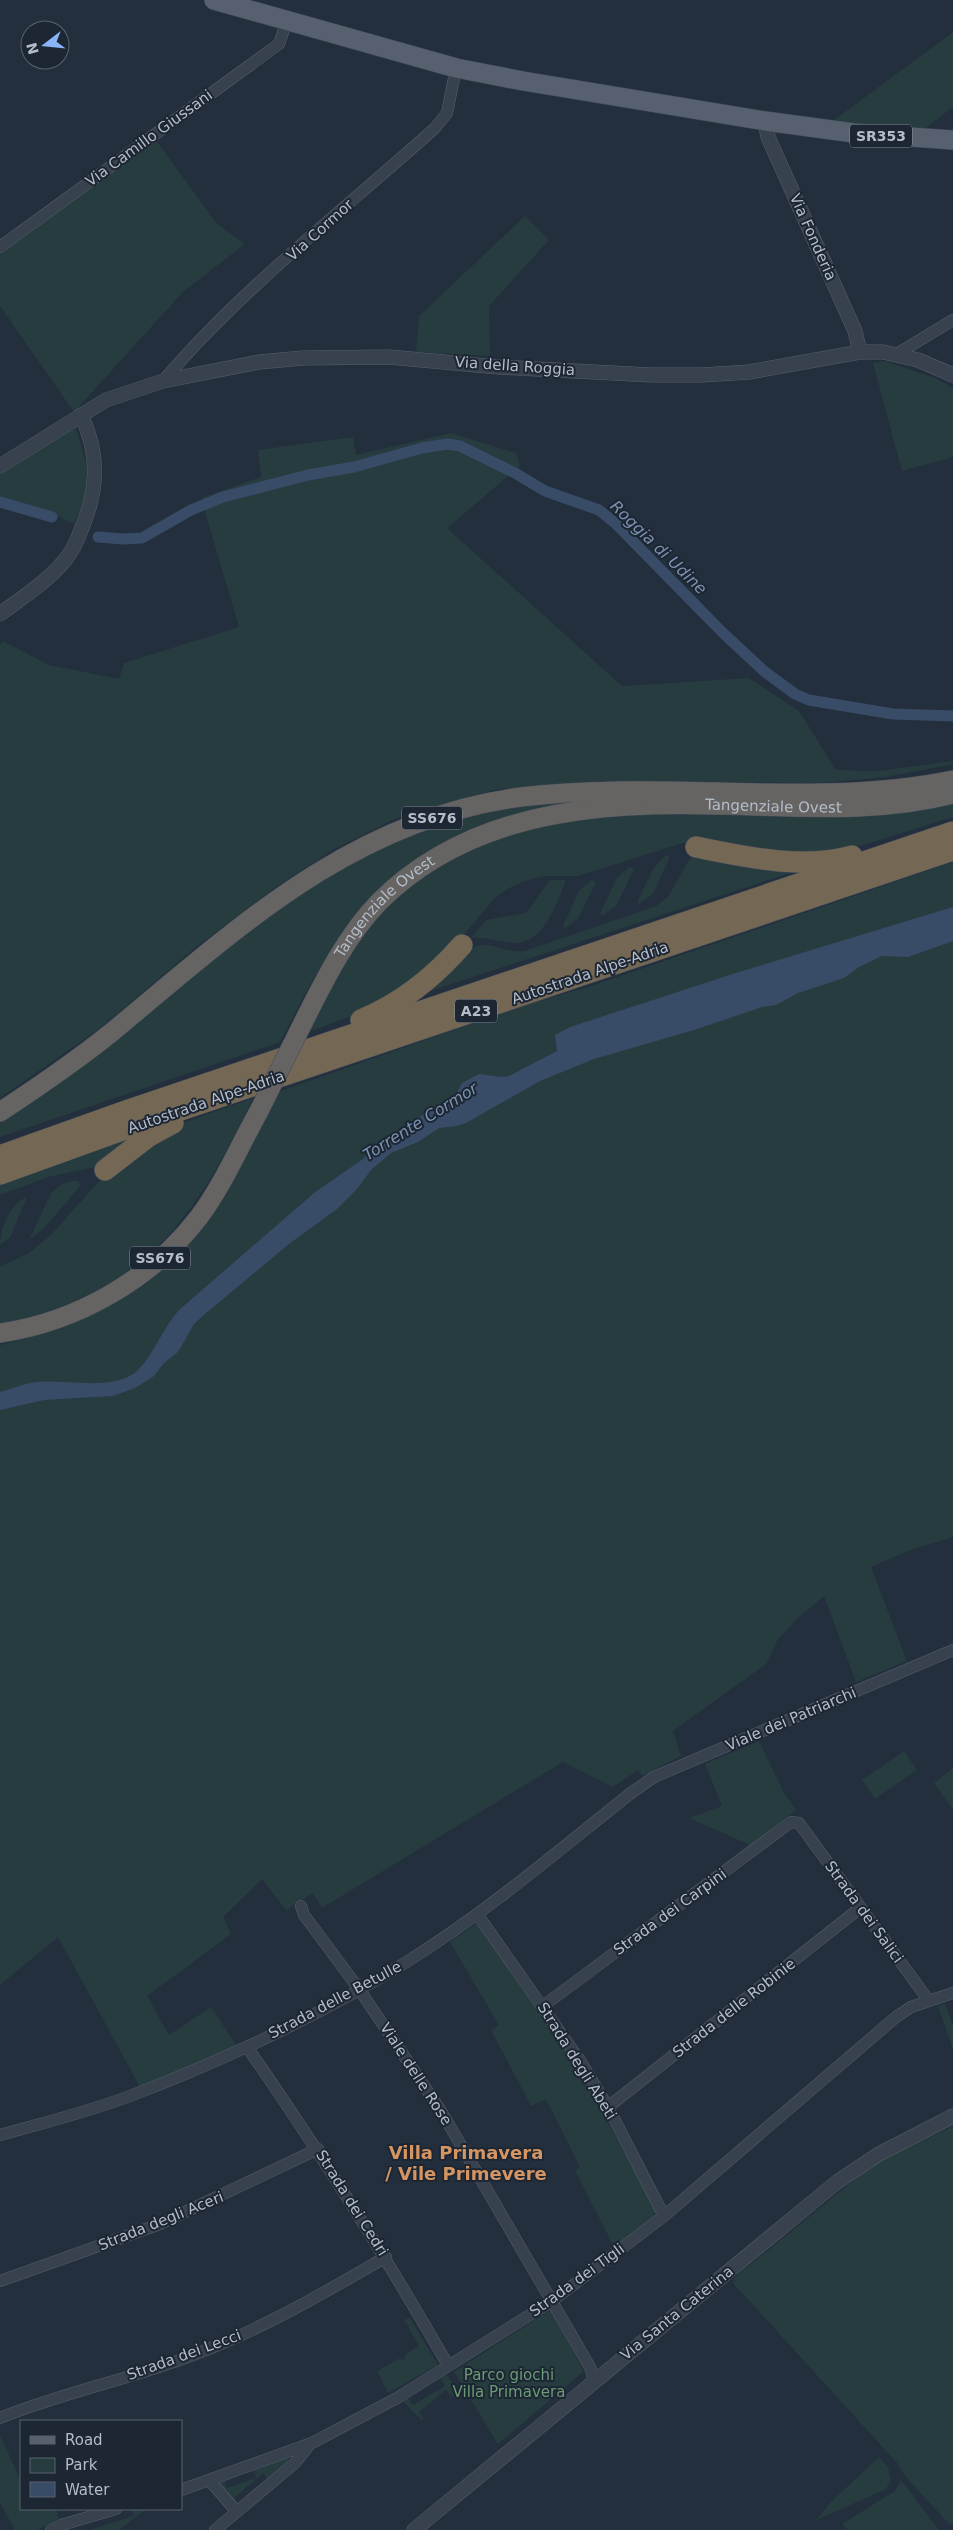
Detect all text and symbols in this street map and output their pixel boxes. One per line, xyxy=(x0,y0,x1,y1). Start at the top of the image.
north arrow xyxy=(20,20,70,70)
text: N xyxy=(23,41,42,56)
street label: Via Camillo Giussani xyxy=(82,86,216,190)
road number: SR353 xyxy=(850,124,912,148)
street label: Via Fonderia xyxy=(786,191,840,283)
street label: Via Cormor xyxy=(283,195,358,265)
street label: Via della Roggia xyxy=(454,353,576,379)
water label: Roggia di Udine xyxy=(607,497,711,598)
street label: Tangenziale Ovest xyxy=(704,796,842,817)
road number: SS676 xyxy=(402,806,462,830)
street label: Tangenziale Ovest xyxy=(330,852,438,962)
street label: Autostrada Alpe-Adria xyxy=(509,938,671,1008)
road number: A23 xyxy=(455,999,497,1022)
street label: Autostrada Alpe-Adria xyxy=(125,1067,287,1137)
water label: Torrente Cormor xyxy=(360,1078,482,1164)
road number: SS676 xyxy=(130,1246,190,1270)
street label: Viale dei Patriarchi xyxy=(723,1683,859,1755)
street label: Strada dei Salici xyxy=(821,1858,907,1966)
street label: Strada dei Carpini xyxy=(610,1865,730,1959)
street label: Strada delle Robinie xyxy=(669,1954,799,2062)
street label: Strada delle Betulle xyxy=(266,1957,404,2043)
street label: Strada degli Abeti xyxy=(534,1999,620,2123)
street label: Viale delle Rose xyxy=(376,2019,456,2129)
district label: Villa Primavera / Vile Primevere xyxy=(385,2142,547,2184)
street label: Strada dei Cedri xyxy=(312,2147,392,2259)
street label: Strada degli Aceri xyxy=(96,2188,226,2254)
street label: Strada dei Tigli xyxy=(526,2240,628,2320)
street label: Via Santa Caterina xyxy=(617,2262,737,2364)
street label: Strada dei Lecci xyxy=(125,2326,243,2384)
park label: Parco giochi Villa Primavera xyxy=(453,2366,565,2401)
legend xyxy=(20,2420,182,2510)
text: Road xyxy=(65,2431,103,2449)
text: Park xyxy=(65,2456,98,2474)
text: Water xyxy=(65,2481,110,2499)

